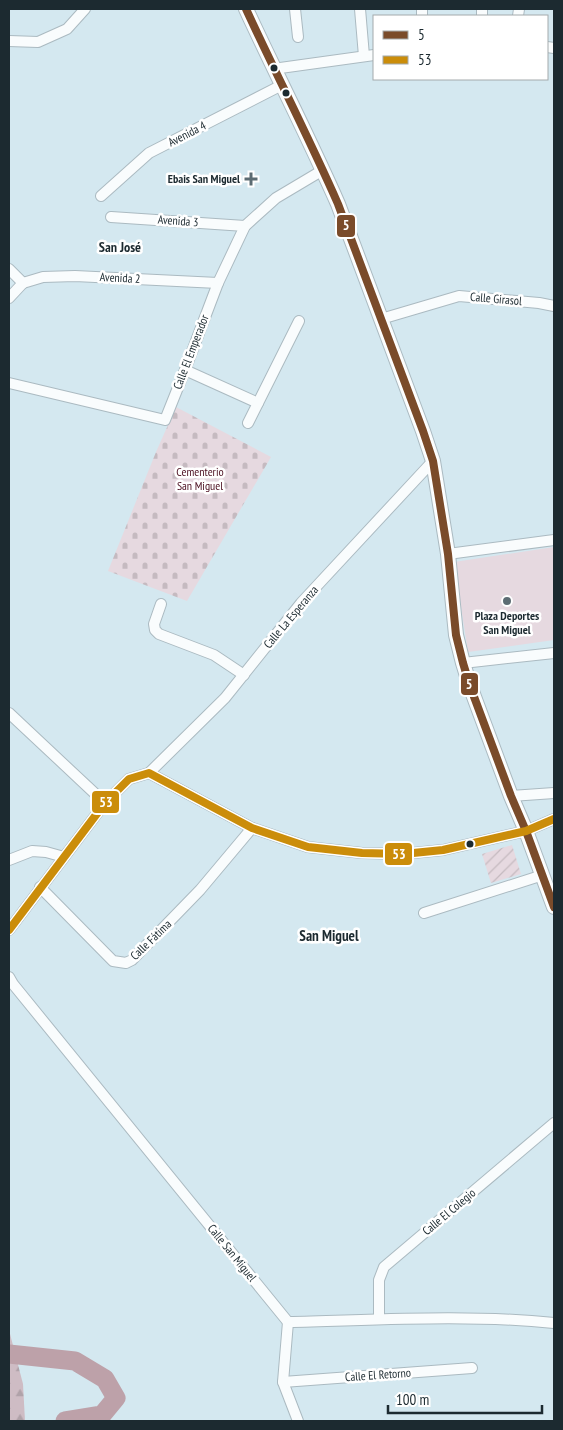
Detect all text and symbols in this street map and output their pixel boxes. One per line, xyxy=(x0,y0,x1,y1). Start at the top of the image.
legend xyxy=(373,15,548,80)
text: 5 xyxy=(418,25,425,44)
text: 53 xyxy=(418,50,432,69)
unlabelled marker xyxy=(269,63,279,73)
unlabelled marker xyxy=(281,88,291,98)
street label: Avenida 4 xyxy=(165,117,209,149)
place label: Ebais San Miguel xyxy=(168,171,240,186)
marker: Ebais San Miguel xyxy=(244,172,258,186)
street label: Avenida 3 xyxy=(157,212,199,229)
line badge: 5 xyxy=(336,214,356,238)
text: 5 xyxy=(343,216,349,234)
district label: San José xyxy=(99,238,141,256)
street label: Avenida 2 xyxy=(99,269,141,286)
street label: Calle Girasol xyxy=(470,289,523,308)
street label: Calle El Emperador xyxy=(169,312,212,391)
park label: Cementerio San Miguel xyxy=(176,464,224,493)
street label: Calle La Esperanza xyxy=(260,582,321,651)
marker: Plaza Deportes San Miguel xyxy=(501,595,513,607)
place label: Plaza Deportes San Miguel xyxy=(475,608,539,637)
line badge: 5 xyxy=(460,672,479,696)
text: 5 xyxy=(466,675,472,693)
line badge: 53 xyxy=(91,790,120,814)
text: 53 xyxy=(99,793,113,811)
unlabelled marker xyxy=(465,839,475,849)
line badge: 53 xyxy=(384,842,413,866)
text: 53 xyxy=(392,845,406,863)
street label: Calle Fátima xyxy=(127,916,175,963)
district label: San Miguel xyxy=(299,926,359,945)
street label: Calle El Colegio xyxy=(419,1185,478,1238)
street label: Calle San Miguel xyxy=(205,1221,260,1285)
street label: Calle El Retorno xyxy=(344,1365,411,1384)
scale bar xyxy=(388,1382,542,1414)
text: 100 m xyxy=(396,1390,429,1409)

